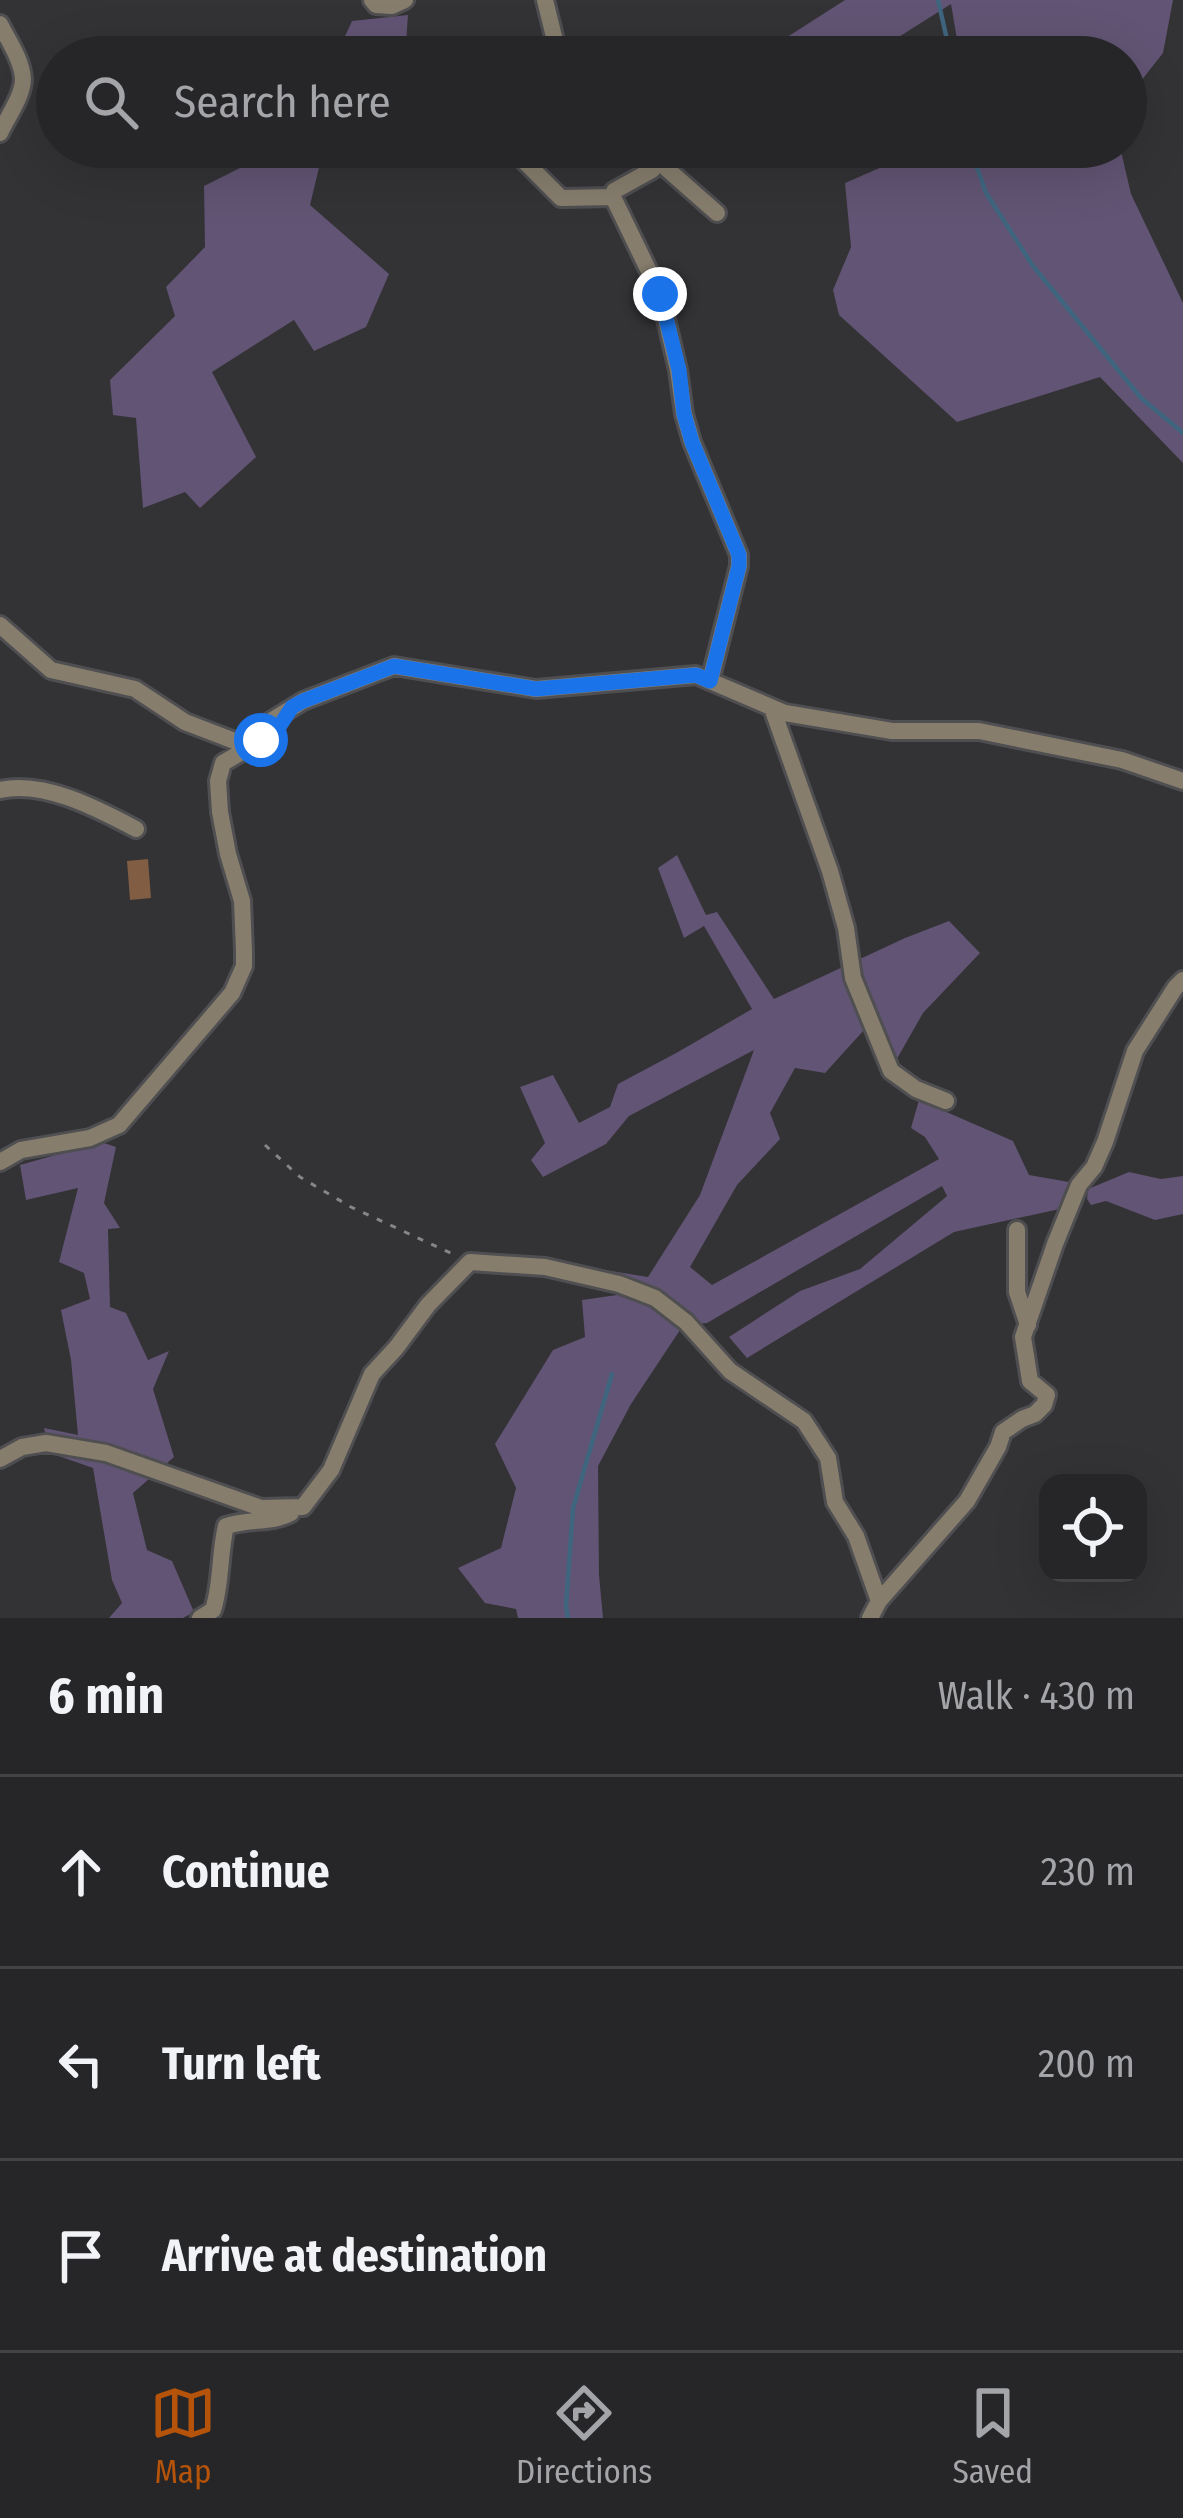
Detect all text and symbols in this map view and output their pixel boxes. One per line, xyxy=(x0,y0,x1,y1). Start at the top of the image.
search box xyxy=(36,36,1147,168)
icon: search xyxy=(78,69,144,135)
text: Search here xyxy=(174,75,391,129)
route end xyxy=(633,267,687,321)
route start xyxy=(234,713,288,767)
map controls xyxy=(1039,1474,1147,1582)
button: locate xyxy=(1039,1474,1147,1582)
text: 6 min xyxy=(48,1665,164,1727)
text: Walk · 430 m xyxy=(938,1673,1135,1719)
icon: ahead xyxy=(48,1839,114,1905)
text: Continue xyxy=(162,1845,330,1899)
text: 230 m xyxy=(1041,1849,1135,1895)
icon: left xyxy=(48,2031,114,2097)
text: Turn left xyxy=(162,2037,321,2091)
text: 200 m xyxy=(1038,2041,1135,2087)
icon: arrive xyxy=(48,2223,114,2289)
text: Arrive at destination xyxy=(162,2229,547,2283)
tab: Map xyxy=(150,2380,216,2492)
tab: Directions xyxy=(516,2380,652,2492)
tab: Saved xyxy=(952,2380,1033,2492)

